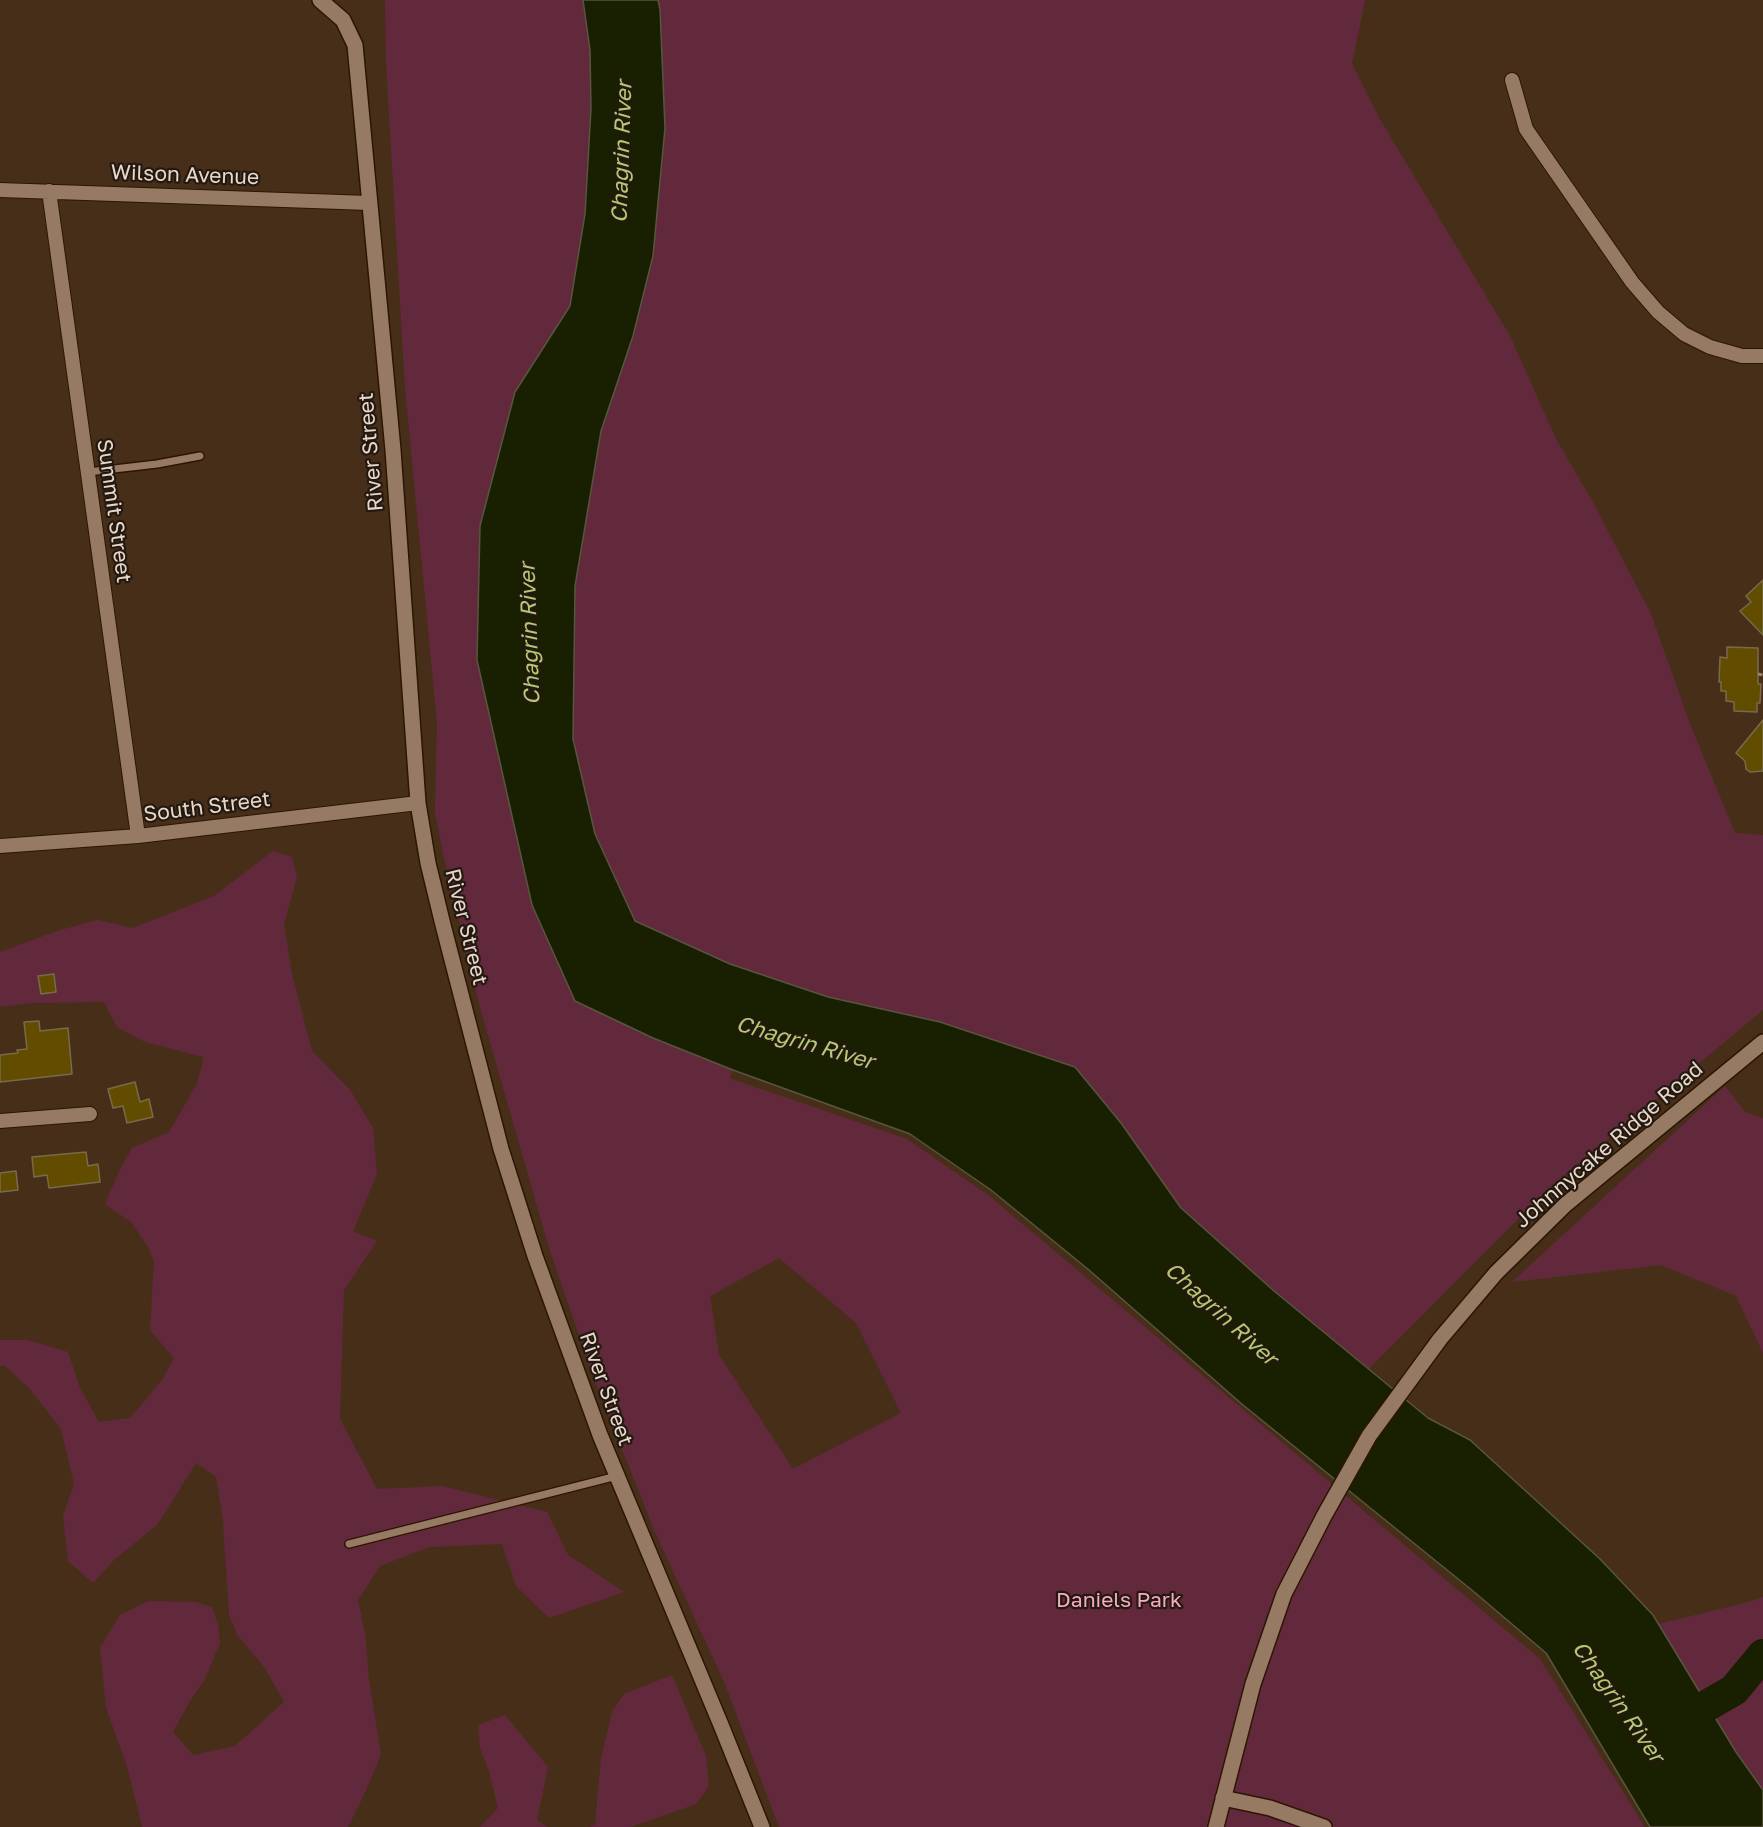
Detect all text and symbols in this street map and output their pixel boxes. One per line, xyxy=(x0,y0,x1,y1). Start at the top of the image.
water label: Chagrin River xyxy=(606,81,638,223)
street label: Wilson Avenue xyxy=(110,160,260,190)
street label: River Street xyxy=(353,392,389,512)
street label: Summit Street xyxy=(91,438,137,584)
water label: Chagrin River xyxy=(514,563,546,705)
street label: South Street xyxy=(142,787,272,827)
street label: River Street xyxy=(439,866,493,988)
water label: Chagrin River xyxy=(733,1011,877,1075)
street label: Johnnycake Ridge Road xyxy=(1510,1057,1708,1233)
water label: Chagrin River xyxy=(1159,1257,1283,1371)
street label: River Street xyxy=(574,1329,638,1449)
park label: Daniels Park xyxy=(1056,1587,1182,1613)
water label: Chagrin River xyxy=(1566,1636,1670,1768)

